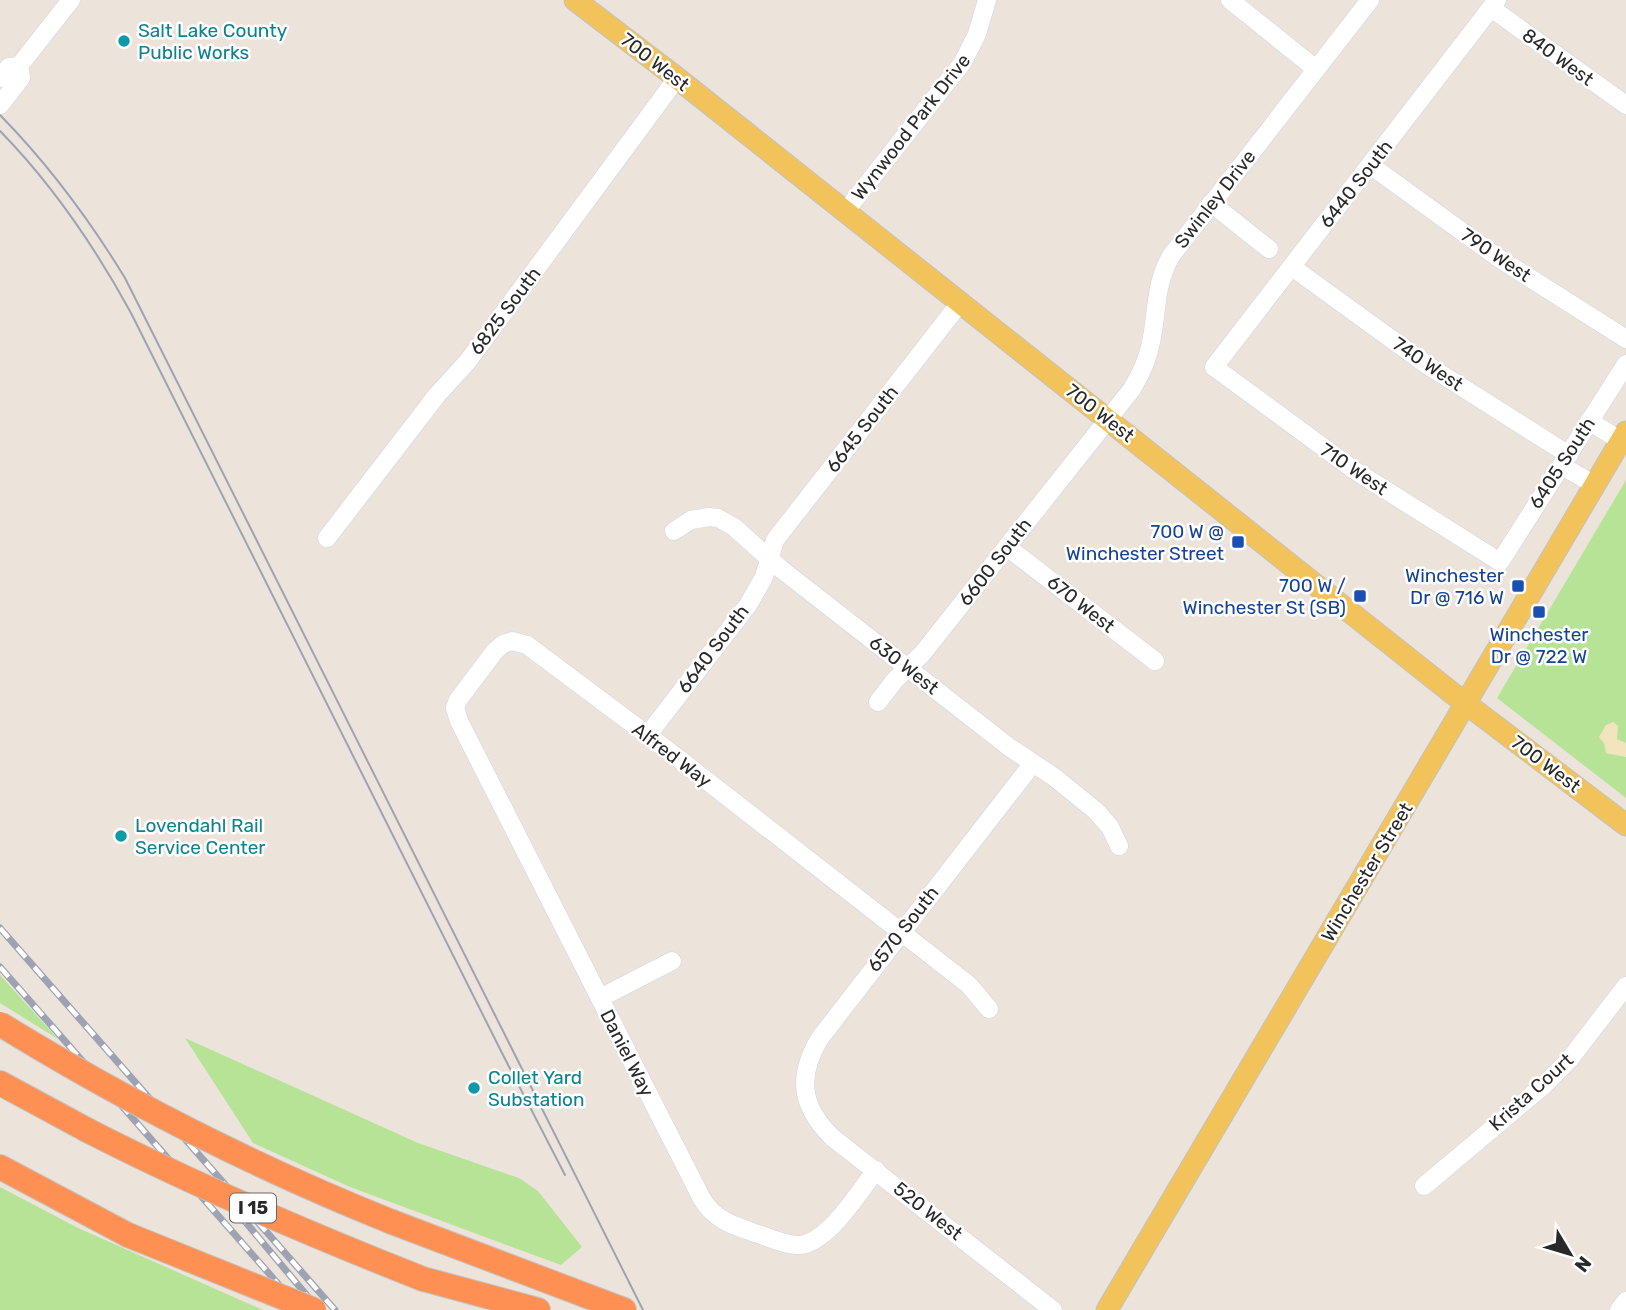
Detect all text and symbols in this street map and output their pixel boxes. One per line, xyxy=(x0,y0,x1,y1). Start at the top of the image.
place label: Salt Lake County Public Works xyxy=(138,19,287,64)
street label: 840 West xyxy=(1518,23,1599,91)
street label: 700 West xyxy=(616,28,694,96)
marker: Salt Lake County Public Works xyxy=(116,33,132,49)
street label: Wynwood Park Drive xyxy=(847,49,975,205)
street label: 6440 South xyxy=(1315,136,1397,232)
street label: Swinley Drive xyxy=(1169,145,1261,253)
street label: 790 West xyxy=(1456,223,1536,287)
street label: 6825 South xyxy=(465,263,545,359)
street label: 740 West xyxy=(1388,332,1468,396)
street label: 700 West xyxy=(1061,379,1139,447)
street label: 6645 South xyxy=(821,381,903,477)
street label: 6405 South xyxy=(1524,413,1600,513)
street label: 710 West xyxy=(1316,438,1393,500)
street label: 6600 South xyxy=(954,514,1036,610)
place label: 700 W @ Winchester Street xyxy=(1066,520,1225,565)
marker: 700 W @ Winchester Street xyxy=(1230,534,1246,550)
place label: Winchester Dr @ 716 W xyxy=(1405,564,1505,609)
street label: 670 West xyxy=(1043,570,1120,638)
place label: 700 W / Winchester St (SB) xyxy=(1182,574,1346,619)
marker: Winchester Dr @ 716 W xyxy=(1510,578,1526,594)
marker: 700 W / Winchester St (SB) xyxy=(1352,588,1368,604)
street label: 6640 South xyxy=(672,600,754,698)
marker: Winchester Dr @ 722 W xyxy=(1531,604,1547,620)
place label: Winchester Dr @ 722 W xyxy=(1490,623,1589,668)
street label: 630 West xyxy=(865,631,944,700)
street label: Alfred Way xyxy=(628,718,716,792)
street label: 700 West xyxy=(1507,731,1586,798)
street label: Winchester Street xyxy=(1316,798,1418,946)
place label: Lovendahl Rail Service Center xyxy=(135,814,266,859)
marker: Lovendahl Rail Service Center xyxy=(113,828,129,844)
street label: 6570 South xyxy=(862,882,944,976)
street label: Daniel Way xyxy=(595,1006,659,1100)
street label: Krista Court xyxy=(1484,1048,1578,1136)
place label: Collet Yard Substation xyxy=(488,1066,585,1111)
marker: Collet Yard Substation xyxy=(466,1080,482,1096)
street label: 520 West xyxy=(889,1177,968,1245)
road number: I 15 xyxy=(230,1194,276,1223)
north arrow xyxy=(1535,1219,1605,1289)
text: N xyxy=(1570,1252,1596,1277)

